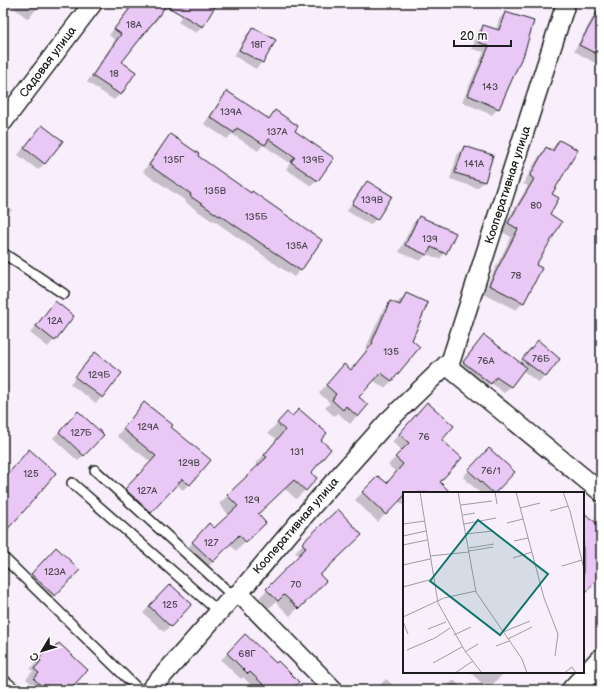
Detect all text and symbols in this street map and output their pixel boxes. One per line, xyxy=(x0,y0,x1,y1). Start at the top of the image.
house number: 18А xyxy=(126,19,143,31)
scale bar xyxy=(454,22,511,48)
street label: Садовая улица xyxy=(16,23,80,101)
text: 20 m xyxy=(460,29,487,44)
house number: 18Г xyxy=(250,39,266,51)
house number: 18 xyxy=(109,68,119,80)
house number: 143 xyxy=(482,81,498,93)
house number: 139А xyxy=(220,106,243,118)
street label: Кооперативная улица xyxy=(482,124,534,246)
house number: 137А xyxy=(267,126,288,138)
house number: 135Г xyxy=(163,154,185,166)
house number: 139Б xyxy=(302,154,324,166)
house number: 141А xyxy=(464,158,485,170)
house number: 135В xyxy=(204,185,227,197)
house number: 139В xyxy=(361,194,384,206)
house number: 80 xyxy=(530,200,542,212)
house number: 135Б xyxy=(245,211,267,223)
house number: 139 xyxy=(422,233,438,245)
house number: 135А xyxy=(286,240,309,252)
house number: 78 xyxy=(511,270,522,282)
house number: 12А xyxy=(47,315,64,327)
house number: 135 xyxy=(383,346,399,358)
house number: 76Б xyxy=(532,353,550,365)
house number: 76А xyxy=(477,355,495,367)
house number: 129Б xyxy=(88,369,110,381)
house number: 129А xyxy=(137,421,160,433)
house number: 127Б xyxy=(70,427,92,439)
house number: 76 xyxy=(418,431,430,443)
house number: 131 xyxy=(290,446,304,458)
house number: 129В xyxy=(178,457,201,469)
house number: 76/1 xyxy=(481,465,501,477)
house number: 125 xyxy=(23,468,39,480)
street label: Кооперативная улица xyxy=(250,475,342,577)
house number: 127А xyxy=(137,485,158,497)
inset map xyxy=(403,492,584,673)
house number: 129 xyxy=(244,494,260,506)
house number: 127 xyxy=(204,537,218,549)
house number: 123А xyxy=(44,566,67,578)
house number: 70 xyxy=(291,579,302,591)
house number: 125 xyxy=(162,599,178,611)
north arrow xyxy=(22,631,62,671)
house number: 68Г xyxy=(238,648,256,660)
text: С xyxy=(27,650,42,664)

